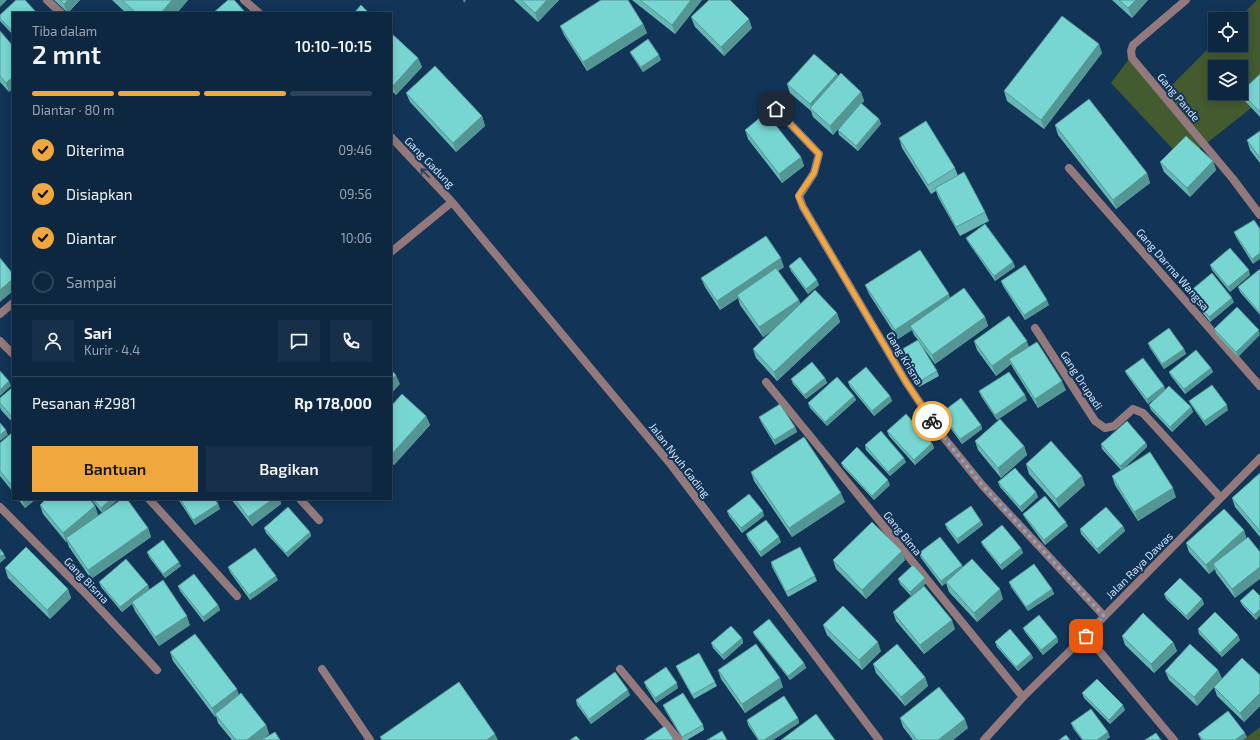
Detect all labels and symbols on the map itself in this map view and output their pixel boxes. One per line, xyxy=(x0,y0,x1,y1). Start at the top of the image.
street label: Gang Pande xyxy=(1155,70,1203,124)
pin xyxy=(759,92,793,126)
street label: Gang Gadung xyxy=(402,134,458,190)
one-way arrow xyxy=(421,168,430,178)
street label: Gang Darma Wangsa xyxy=(1134,225,1212,313)
street label: Gang Krisna xyxy=(884,329,926,387)
street label: Gang Drupadi xyxy=(1058,348,1106,412)
courier xyxy=(912,401,952,441)
street label: Jalan Nyuh Gading xyxy=(647,420,713,500)
street label: Gang Bima xyxy=(881,508,925,558)
street label: Jalan Raya Dawas xyxy=(1103,529,1175,601)
street label: Gang Bisma xyxy=(62,554,112,606)
pin xyxy=(1069,619,1103,653)

